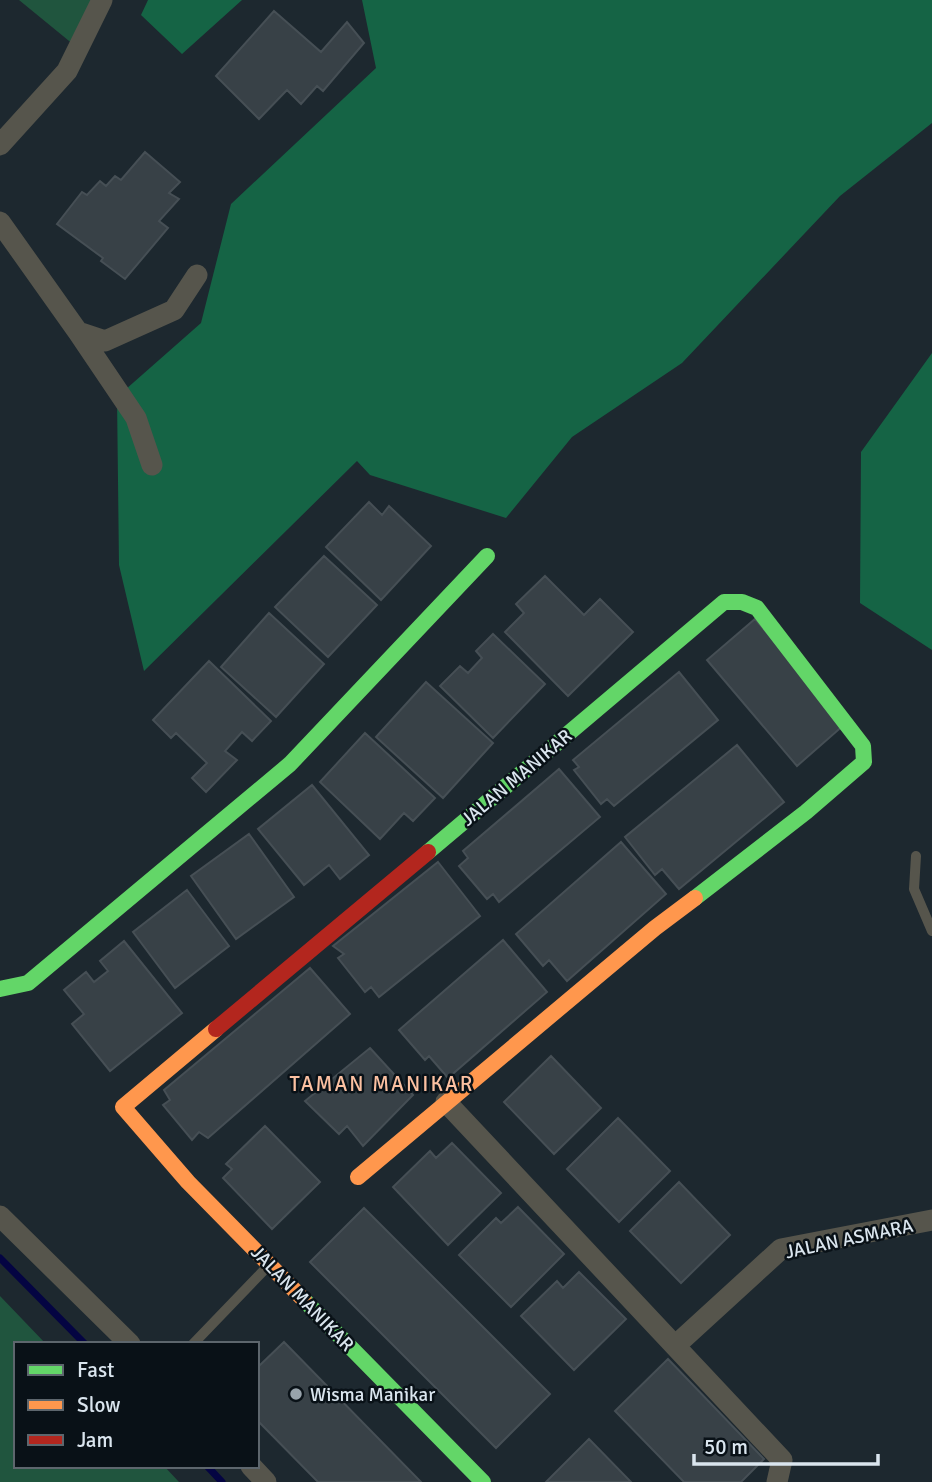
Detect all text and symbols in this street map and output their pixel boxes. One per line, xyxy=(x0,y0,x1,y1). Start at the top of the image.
street label: JALAN MANIKAR xyxy=(456,724,577,831)
district label: TAMAN MANIKAR xyxy=(290,1071,474,1097)
street label: JALAN ASMARA xyxy=(783,1214,916,1264)
street label: JALAN MANIKAR xyxy=(246,1241,359,1357)
legend xyxy=(14,1342,259,1468)
text: Fast xyxy=(77,1357,114,1383)
place label: Wisma Manikar xyxy=(310,1383,435,1407)
marker: Wisma Manikar xyxy=(288,1386,304,1402)
text: Slow xyxy=(77,1392,121,1418)
scale bar xyxy=(694,1422,878,1466)
text: Jam xyxy=(77,1427,113,1453)
text: 50 m xyxy=(704,1434,748,1460)

